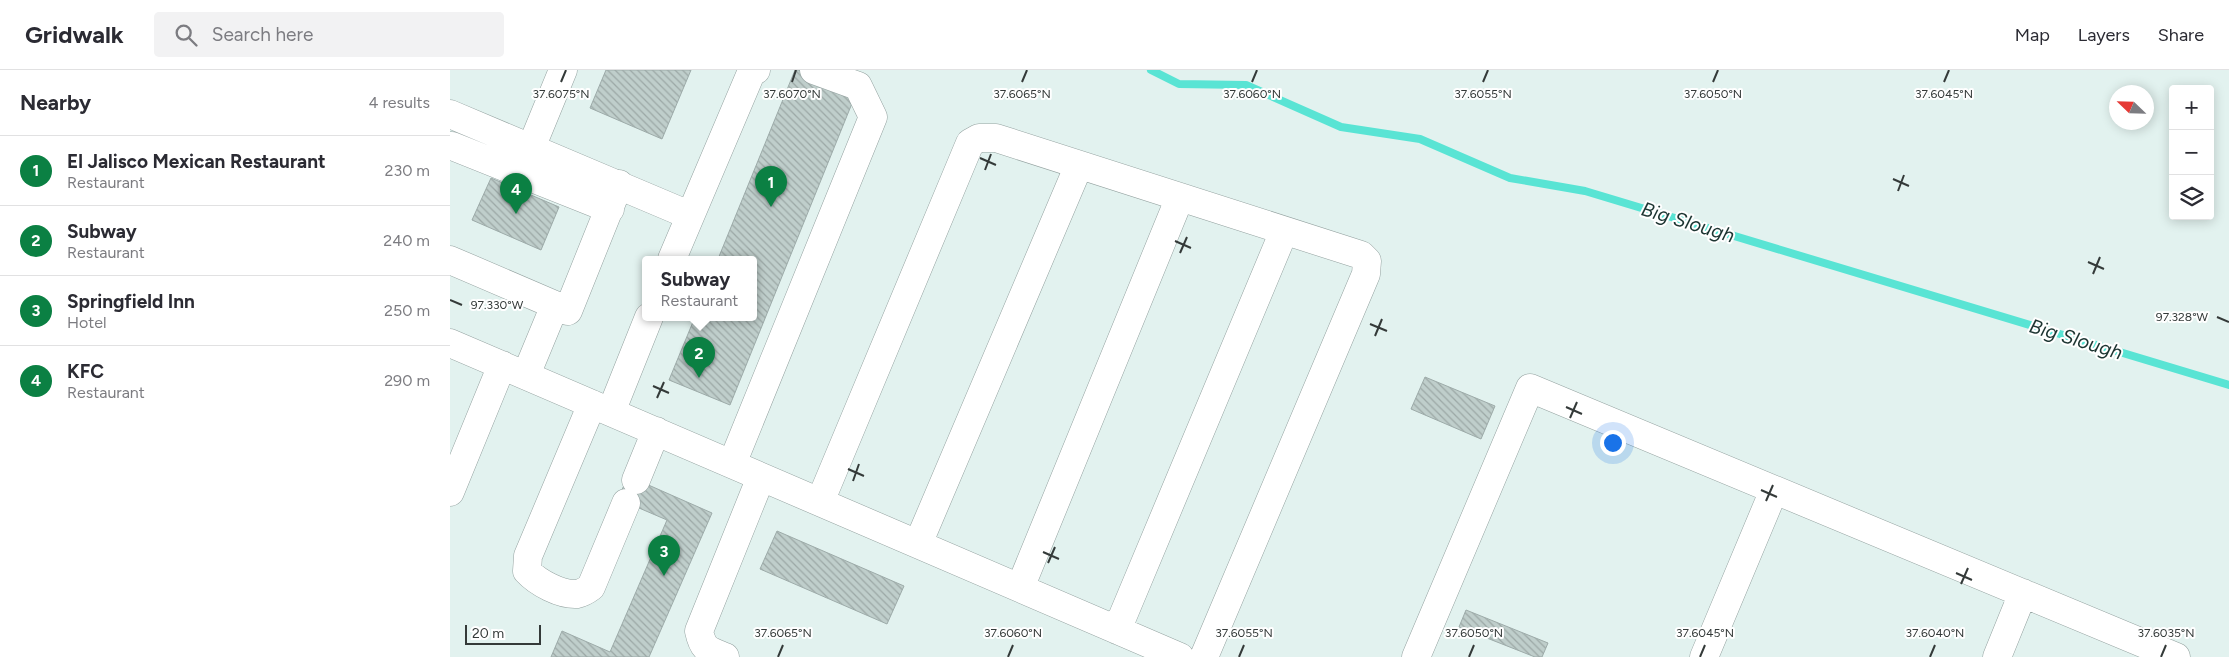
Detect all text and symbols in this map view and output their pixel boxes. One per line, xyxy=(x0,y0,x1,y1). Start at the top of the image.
search box xyxy=(154,12,504,57)
text: Gridwalk xyxy=(25,20,124,49)
icon: search xyxy=(172,21,200,49)
text: Search here xyxy=(212,23,313,46)
text: Map xyxy=(2015,24,2050,46)
text: Layers xyxy=(2078,24,2130,46)
text: Share xyxy=(2158,24,2204,46)
north arrow xyxy=(2109,85,2154,130)
map controls xyxy=(2169,85,2214,220)
button: + xyxy=(2169,85,2214,130)
text: 37.6075°N xyxy=(532,87,590,101)
text: 37.6070°N xyxy=(763,87,821,101)
text: 37.6065°N xyxy=(993,87,1051,101)
text: 37.6060°N xyxy=(1223,87,1281,101)
text: 37.6055°N xyxy=(1454,87,1512,101)
text: 37.6050°N xyxy=(1684,87,1742,101)
text: 37.6045°N xyxy=(1915,87,1973,101)
text: Nearby xyxy=(20,90,91,115)
text: 4 results xyxy=(369,93,430,112)
button: − xyxy=(2169,130,2214,175)
text: El Jalisco Mexican Restaurant xyxy=(67,150,326,173)
text: 1 xyxy=(33,161,39,180)
text: 230 m xyxy=(385,161,430,180)
pin: 1 xyxy=(755,166,787,207)
text: Restaurant xyxy=(67,173,145,192)
pin: 4 xyxy=(500,173,532,214)
button: layers xyxy=(2169,175,2214,220)
water label: Big Slough xyxy=(1639,197,1737,247)
text: Subway xyxy=(67,220,137,243)
text: 2 xyxy=(31,231,41,250)
text: 240 m xyxy=(383,231,430,250)
text: Restaurant xyxy=(67,243,145,262)
popup xyxy=(642,256,757,321)
text: Subway xyxy=(661,268,730,291)
text: Springfield Inn xyxy=(67,290,195,313)
text: Restaurant xyxy=(661,291,738,310)
text: 97.330°W xyxy=(471,298,524,312)
text: 3 xyxy=(32,301,40,320)
text: 250 m xyxy=(384,301,430,320)
text: 97.328°W xyxy=(2156,310,2209,324)
text: Hotel xyxy=(67,313,107,332)
water label: Big Slough xyxy=(2027,314,2125,364)
pin: 2 xyxy=(683,337,715,378)
text: KFC xyxy=(67,360,104,383)
text: 4 xyxy=(31,371,41,390)
text: 290 m xyxy=(384,371,430,390)
text: Restaurant xyxy=(67,383,145,402)
your location xyxy=(1600,430,1626,456)
pin: 3 xyxy=(648,535,680,576)
scale bar xyxy=(465,622,541,645)
text: 20 m xyxy=(472,625,504,642)
text: 37.6065°N xyxy=(754,626,812,640)
text: 37.6060°N xyxy=(984,626,1042,640)
text: 37.6055°N xyxy=(1215,626,1273,640)
text: 37.6050°N xyxy=(1445,626,1503,640)
text: 37.6045°N xyxy=(1676,626,1734,640)
text: 37.6040°N xyxy=(1906,626,1964,640)
text: 37.6035°N xyxy=(2137,626,2195,640)

